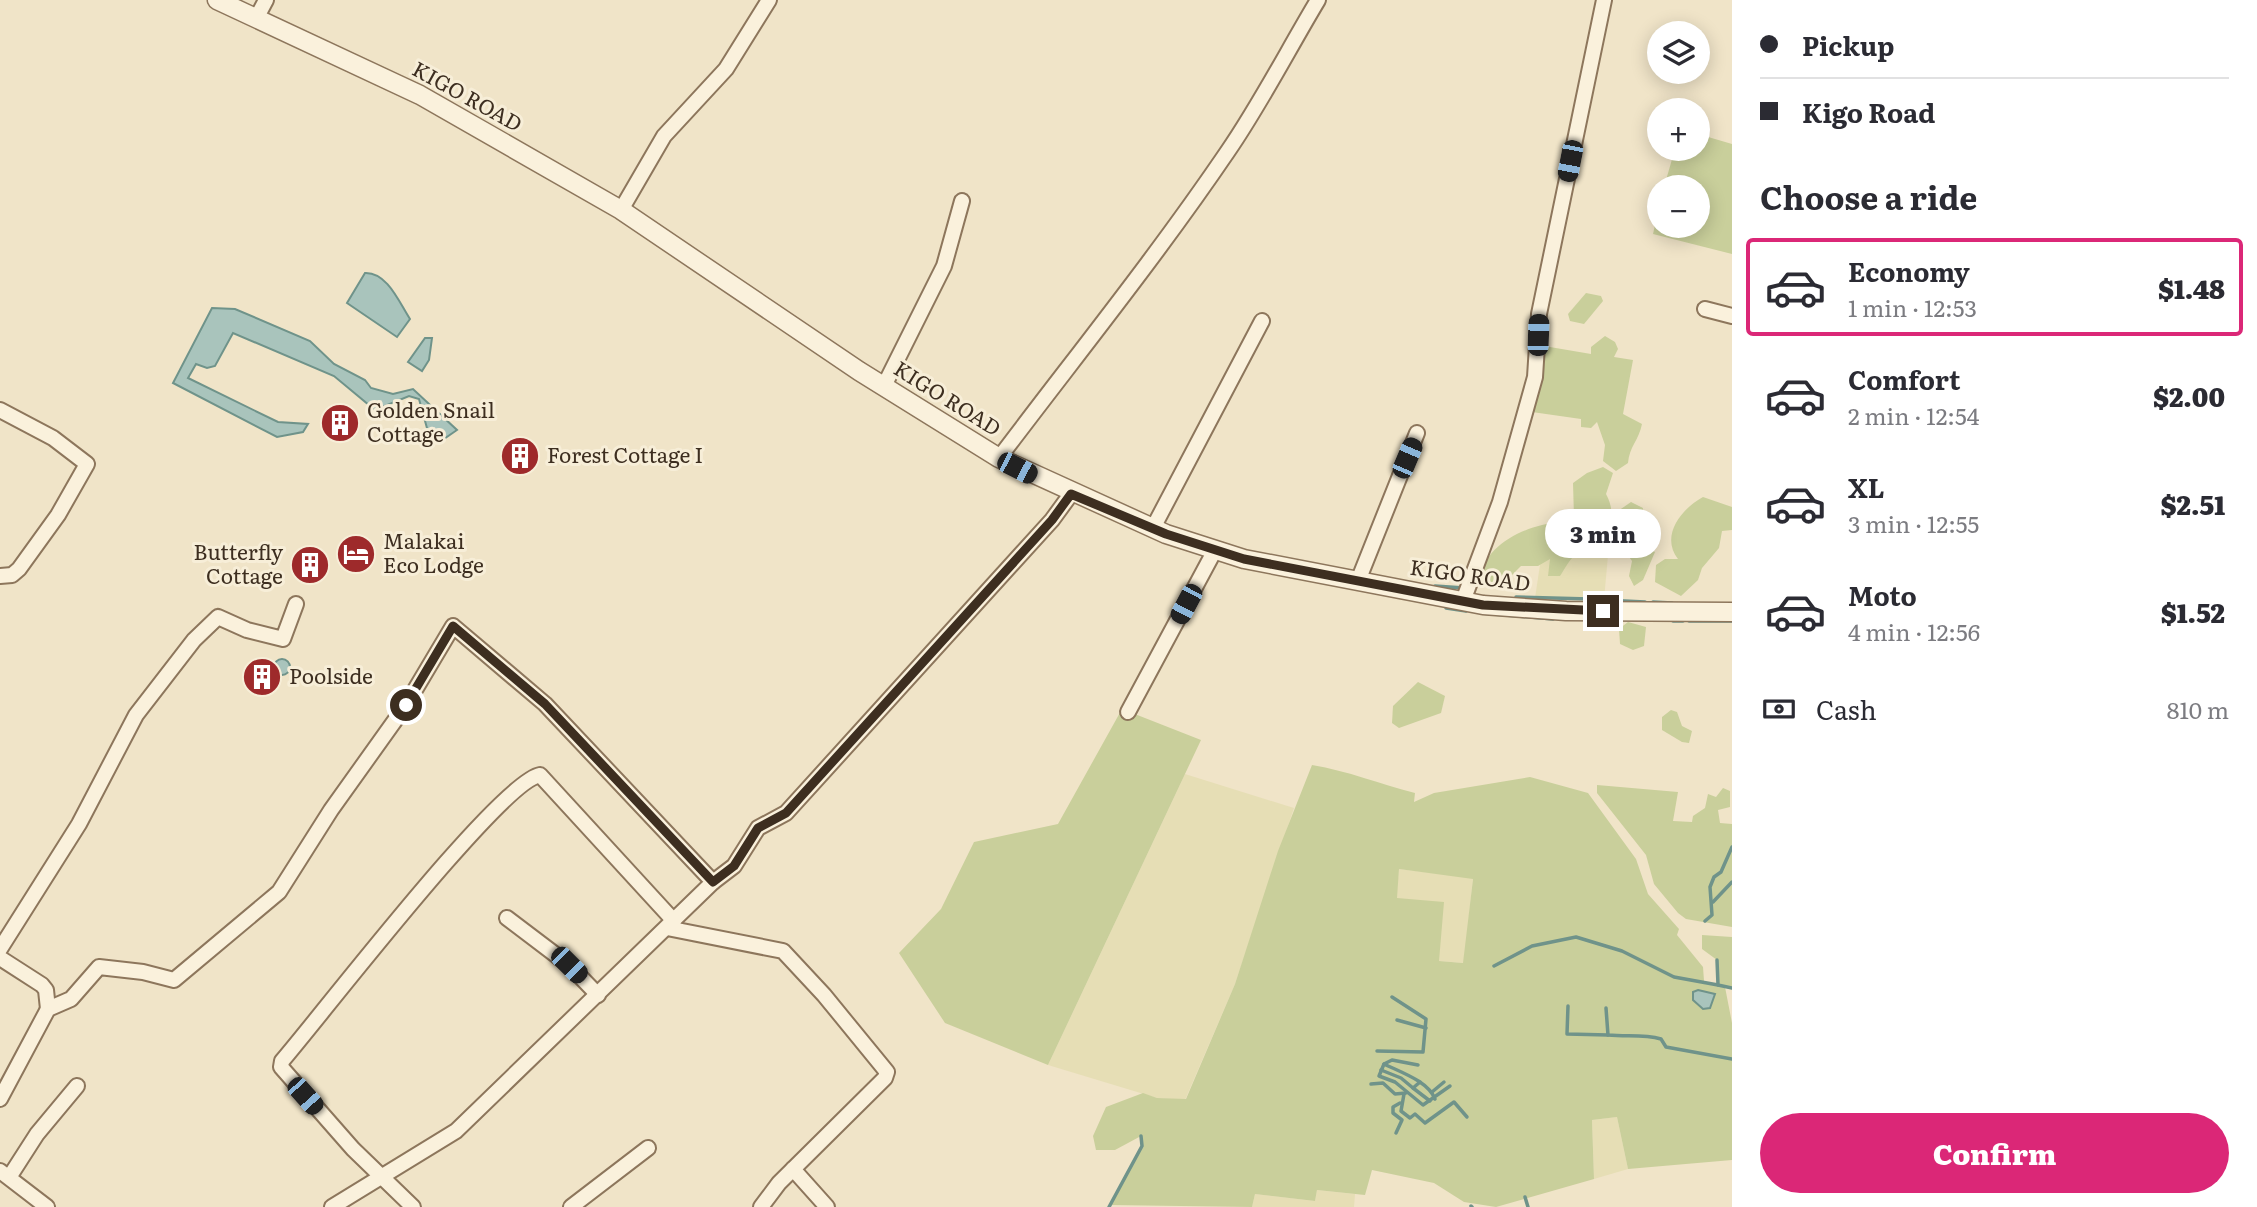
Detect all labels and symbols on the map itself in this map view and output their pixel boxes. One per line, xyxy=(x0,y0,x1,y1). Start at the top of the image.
street label: KIGO ROAD xyxy=(408,52,529,138)
car xyxy=(1556,138,1585,184)
car xyxy=(1527,314,1550,356)
street label: KIGO ROAD xyxy=(889,352,1008,442)
place label: Golden Snail Cottage xyxy=(367,393,495,448)
building icon: Golden Snail Cottage xyxy=(319,402,361,444)
building icon: Forest Cottage I xyxy=(499,435,541,477)
car xyxy=(1390,435,1425,481)
place label: Forest Cottage I xyxy=(547,438,703,469)
car xyxy=(994,449,1041,487)
callout: 3 min xyxy=(1545,510,1661,558)
place label: Malakai Eco Lodge xyxy=(383,524,484,579)
hotel icon: Malakai Eco Lodge xyxy=(335,533,377,575)
place label: Butterfly Cottage xyxy=(194,535,284,590)
building icon: Butterfly Cottage xyxy=(289,544,331,586)
street label: KIGO ROAD xyxy=(1408,550,1533,597)
car xyxy=(1167,581,1206,627)
route end xyxy=(1587,595,1619,627)
building icon: Poolside xyxy=(241,656,283,698)
place label: Poolside xyxy=(289,659,373,690)
route start xyxy=(390,689,422,721)
car xyxy=(547,943,592,987)
car xyxy=(284,1073,327,1119)

